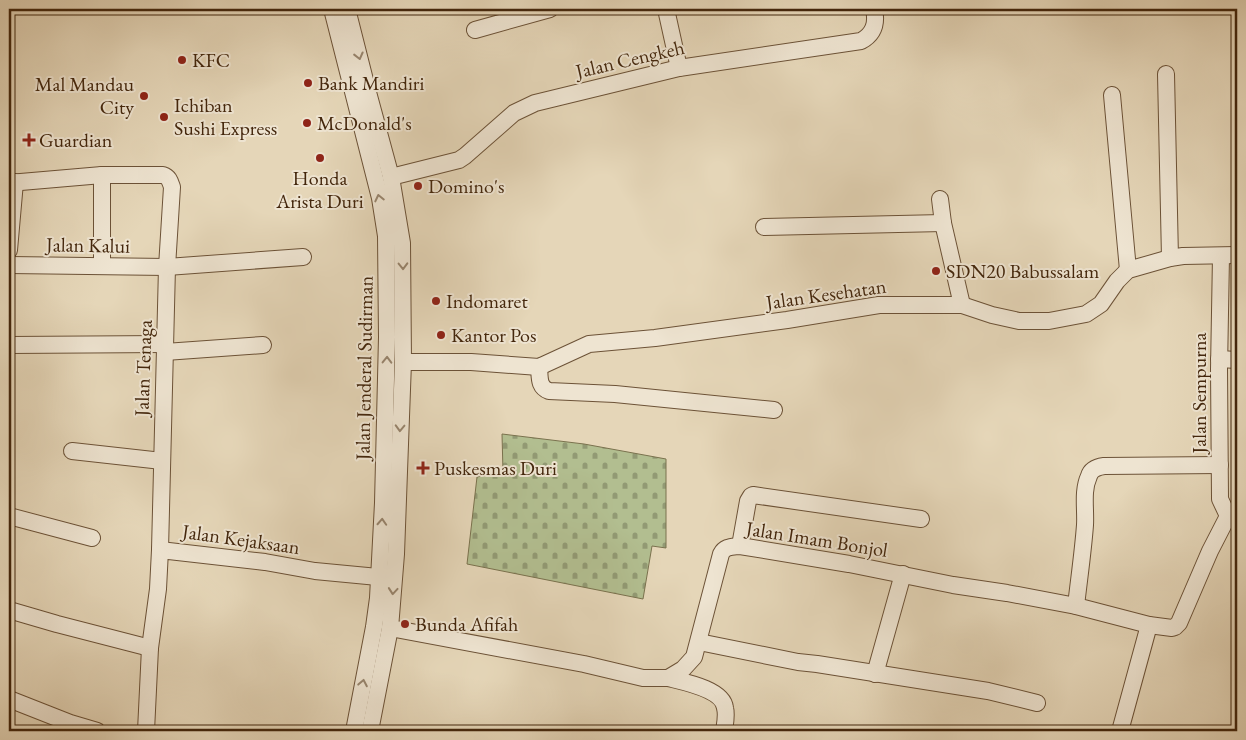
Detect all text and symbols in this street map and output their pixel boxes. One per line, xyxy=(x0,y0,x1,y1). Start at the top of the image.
street label: Jalan Cengkeh xyxy=(571,34,687,85)
place label: KFC xyxy=(192,47,230,73)
one-way arrow xyxy=(353,52,364,61)
marker: KFC xyxy=(176,54,188,66)
place label: Bank Mandiri xyxy=(318,70,425,96)
place label: Mal Mandau City xyxy=(35,71,134,120)
marker: Bank Mandiri xyxy=(302,77,314,89)
marker: Mal Mandau City xyxy=(138,90,150,102)
place label: Ichiban Sushi Express xyxy=(174,92,277,141)
place label: McDonald's xyxy=(317,110,412,136)
marker: Ichiban Sushi Express xyxy=(158,111,170,123)
marker: McDonald's xyxy=(301,117,313,129)
place label: Guardian xyxy=(39,127,113,153)
marker: Guardian xyxy=(23,134,35,146)
marker: Honda Arista Duri xyxy=(314,152,326,164)
place label: Honda Arista Duri xyxy=(275,165,364,214)
place label: Domino's xyxy=(428,173,504,199)
marker: Domino's xyxy=(412,180,424,192)
one-way arrow xyxy=(374,194,385,203)
street label: Jalan Kalui xyxy=(44,231,130,259)
place label: SDN20 Babussalam xyxy=(946,258,1100,284)
one-way arrow xyxy=(397,262,408,270)
marker: SDN20 Babussalam xyxy=(930,265,942,277)
street label: Jalan Kesehatan xyxy=(762,273,888,316)
street label: Jalan Jenderal Sudirman xyxy=(349,275,379,462)
place label: Indomaret xyxy=(446,288,528,314)
marker: Indomaret xyxy=(430,295,442,307)
street label: Jalan Tenaga xyxy=(128,319,158,419)
place label: Kantor Pos xyxy=(451,322,536,348)
marker: Kantor Pos xyxy=(435,329,447,341)
street label: Jalan Sempurna xyxy=(1186,333,1212,455)
one-way arrow xyxy=(382,356,392,364)
one-way arrow xyxy=(395,425,406,433)
place label: Puskesmas Duri xyxy=(434,455,557,481)
marker: Puskesmas Duri xyxy=(416,461,430,475)
street label: Jalan Imam Bonjol xyxy=(742,515,890,563)
street label: Jalan Kejaksaan xyxy=(179,518,302,560)
one-way arrow xyxy=(376,518,387,526)
one-way arrow xyxy=(388,587,399,595)
place label: Bunda Afifah xyxy=(415,611,518,637)
marker: Bunda Afifah xyxy=(399,618,411,630)
one-way arrow xyxy=(357,679,368,688)

